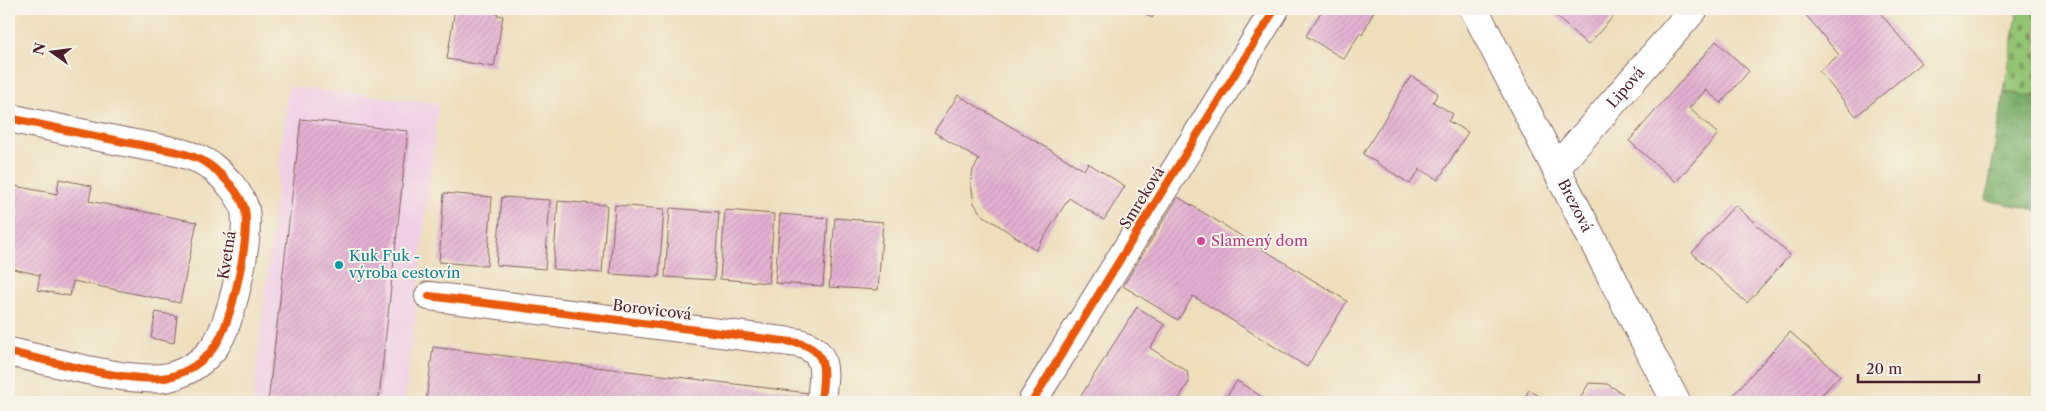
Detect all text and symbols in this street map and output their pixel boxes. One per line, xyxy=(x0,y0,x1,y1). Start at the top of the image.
north arrow xyxy=(28,28,78,78)
text: N xyxy=(29,41,50,57)
street label: Lipová xyxy=(1602,63,1648,112)
street label: Smreková xyxy=(1115,163,1168,232)
street label: Brezová xyxy=(1554,176,1597,235)
street label: Kvetná xyxy=(213,229,240,281)
place label: Slamený dom xyxy=(1211,231,1308,250)
marker: Slamený dom xyxy=(1195,235,1207,247)
place label: Kuk Fuk - výroba cestovín xyxy=(348,246,461,282)
marker: Kuk Fuk - výroba cestovín xyxy=(333,259,345,271)
street label: Borovicová xyxy=(611,295,693,324)
scale bar xyxy=(1858,351,1980,383)
text: 20 m xyxy=(1866,359,1902,378)

